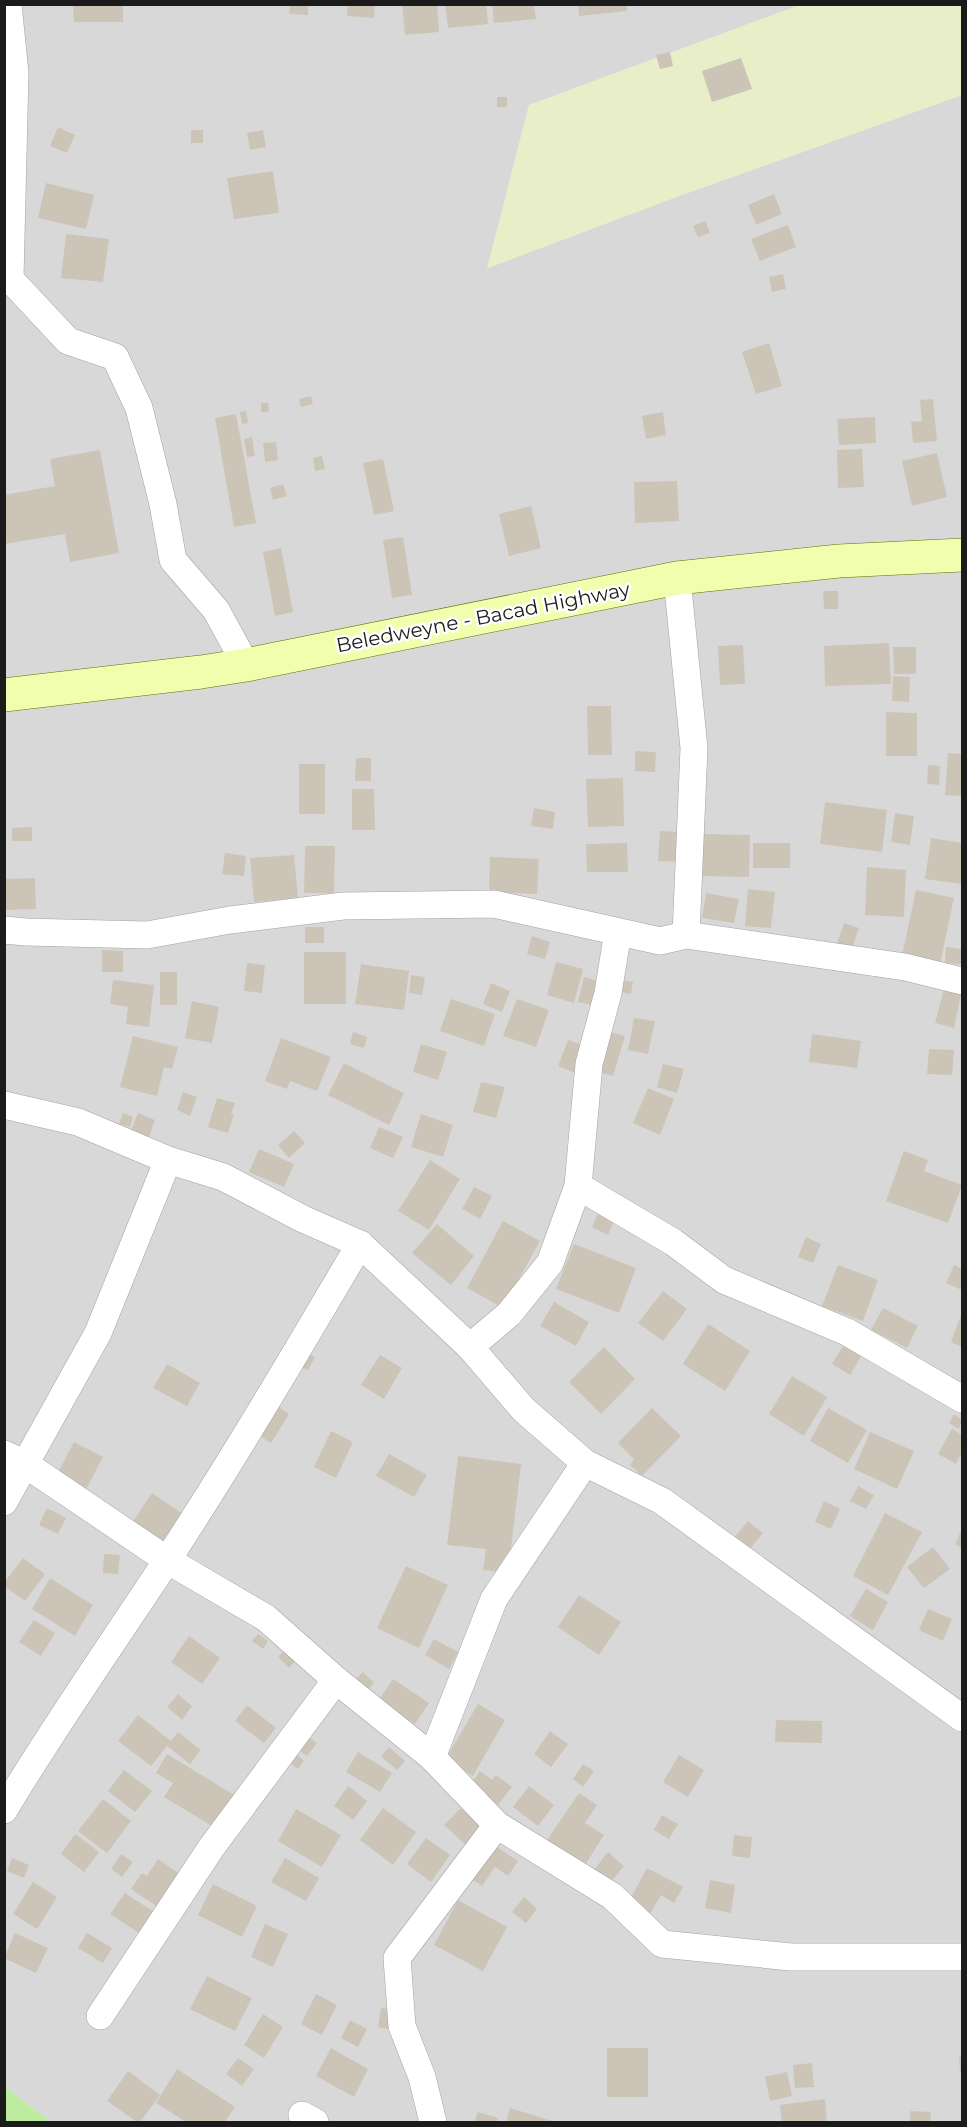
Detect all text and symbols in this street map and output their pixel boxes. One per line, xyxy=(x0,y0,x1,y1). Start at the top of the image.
street label: Beledweyne - Bacad Highway xyxy=(334,577,632,657)

